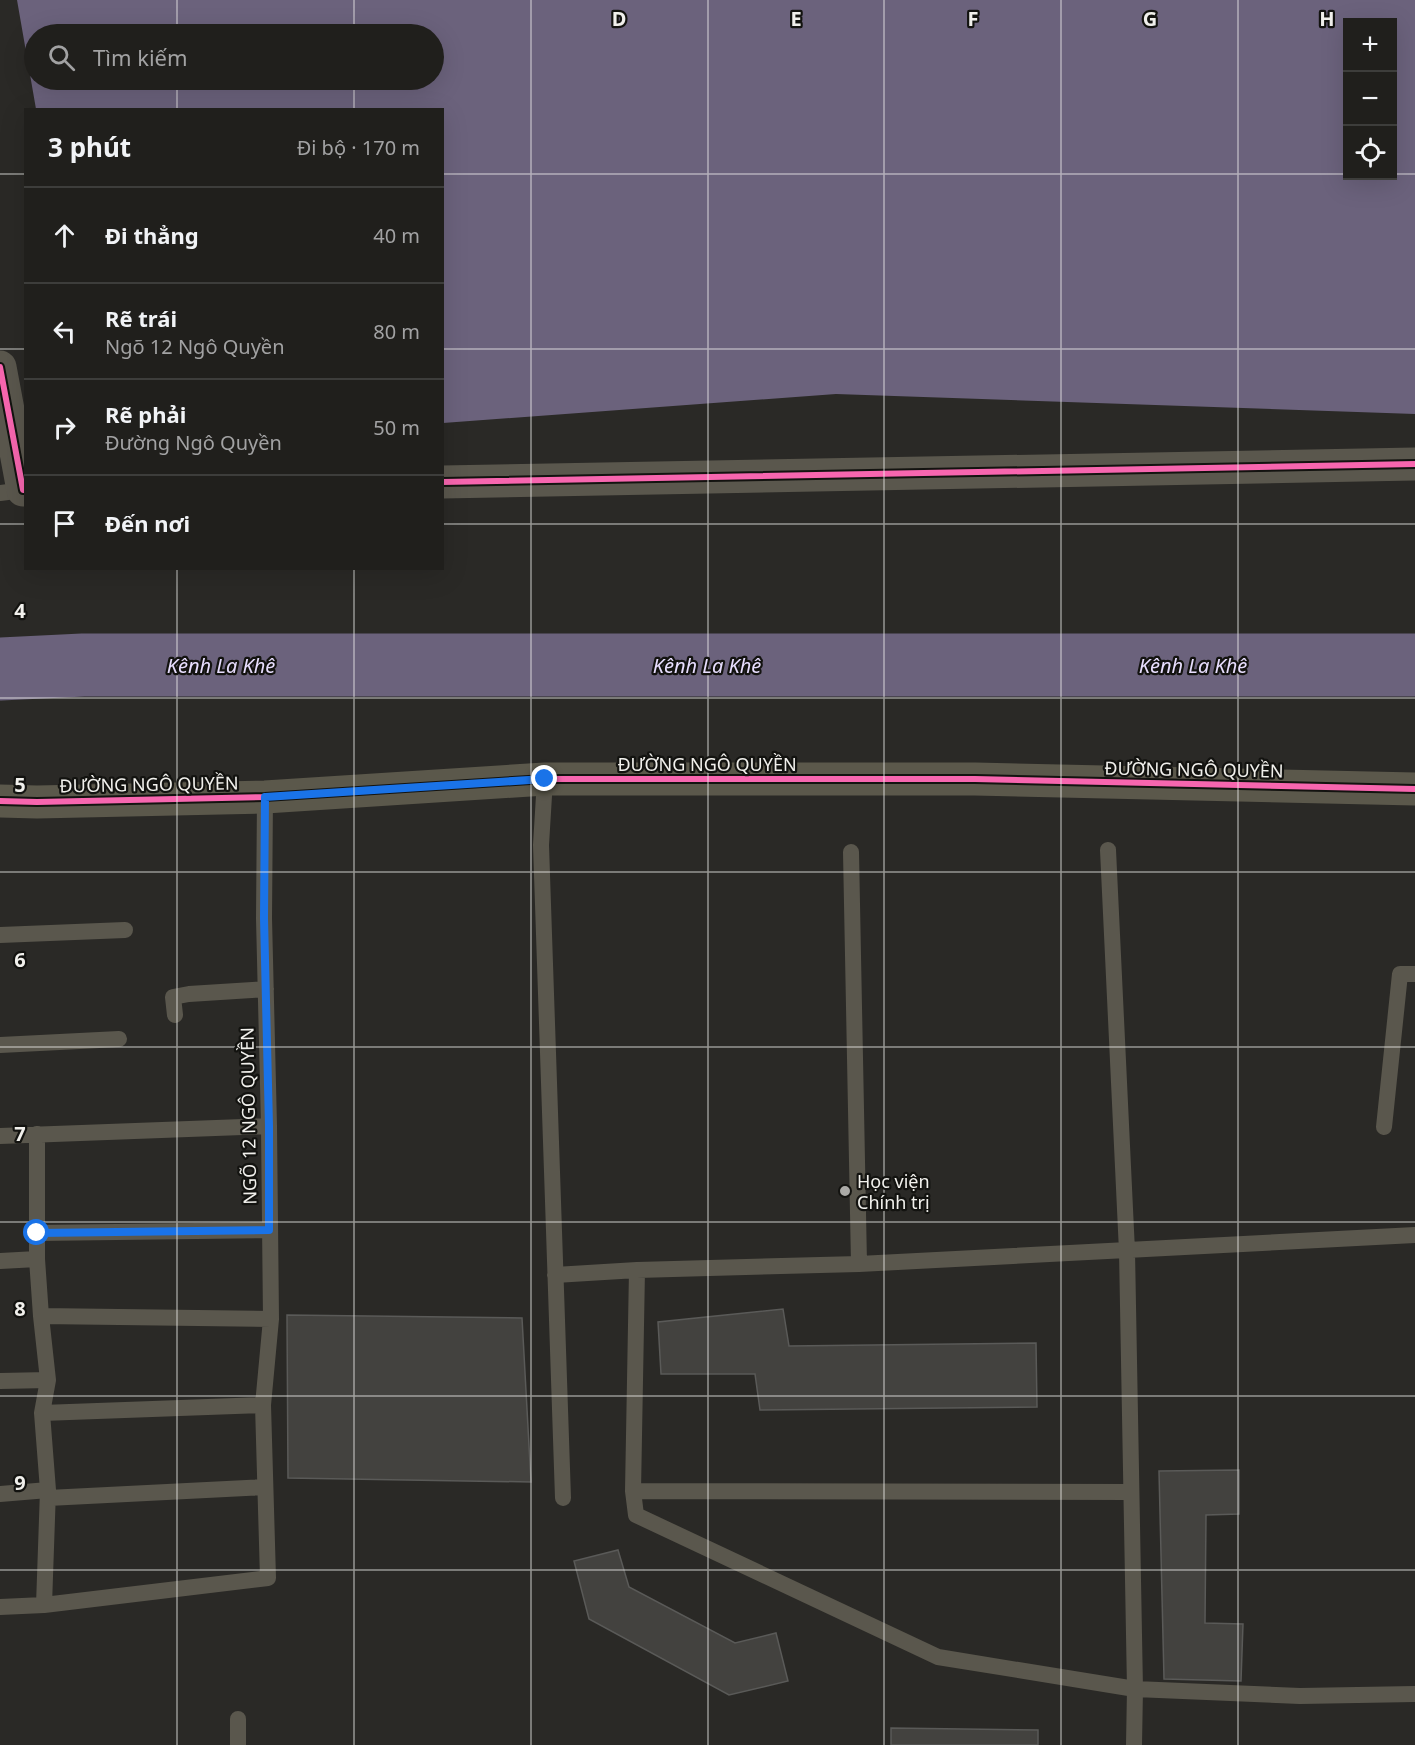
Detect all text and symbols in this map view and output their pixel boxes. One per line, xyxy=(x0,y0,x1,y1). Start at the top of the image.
text: D xyxy=(612,5,626,32)
text: E xyxy=(790,5,802,32)
text: F xyxy=(968,5,978,32)
text: G xyxy=(1143,5,1157,32)
text: H xyxy=(1319,5,1335,32)
map controls xyxy=(1343,18,1397,180)
button: + xyxy=(1343,18,1397,72)
search box xyxy=(24,24,444,90)
icon: search xyxy=(45,41,78,74)
text: Tìm kiếm xyxy=(93,42,188,72)
button: − xyxy=(1343,72,1397,126)
button: locate xyxy=(1343,126,1397,180)
text: 3 phút xyxy=(48,129,131,165)
text: Đi bộ · 170 m xyxy=(297,134,420,161)
icon: ahead xyxy=(48,219,81,252)
text: Đi thẳng xyxy=(105,220,199,250)
text: 40 m xyxy=(373,222,420,249)
text: Rẽ trái xyxy=(105,303,177,333)
icon: left xyxy=(48,315,81,348)
text: 80 m xyxy=(373,318,420,345)
text: Ngõ 12 Ngô Quyền xyxy=(105,333,285,360)
text: Rẽ phải xyxy=(105,399,186,429)
icon: right xyxy=(48,411,81,444)
text: 50 m xyxy=(373,414,420,441)
text: Đường Ngô Quyền xyxy=(105,429,282,456)
icon: arrive xyxy=(48,507,81,540)
text: Đến nơi xyxy=(105,508,190,538)
text: 4 xyxy=(14,597,26,624)
water label: Kênh La Khê xyxy=(167,652,275,679)
water label: Kênh La Khê xyxy=(653,652,761,679)
water label: Kênh La Khê xyxy=(1139,652,1247,679)
street label: ĐƯỜNG NGÔ QUYỀN xyxy=(617,752,797,776)
street label: ĐƯỜNG NGÔ QUYỀN xyxy=(1104,755,1284,783)
route end xyxy=(531,765,557,791)
street label: ĐƯỜNG NGÔ QUYỀN xyxy=(59,770,239,798)
text: 5 xyxy=(14,771,26,798)
text: 6 xyxy=(14,946,26,973)
street label: NGÕ 12 NGÔ QUYỀN xyxy=(234,1027,262,1205)
text: 7 xyxy=(14,1120,26,1147)
place label: Học viện Chính trị xyxy=(857,1169,930,1214)
marker: Học viện Chính trị xyxy=(838,1184,852,1198)
route start xyxy=(23,1219,49,1245)
text: 8 xyxy=(14,1295,26,1322)
text: 9 xyxy=(14,1469,26,1496)

